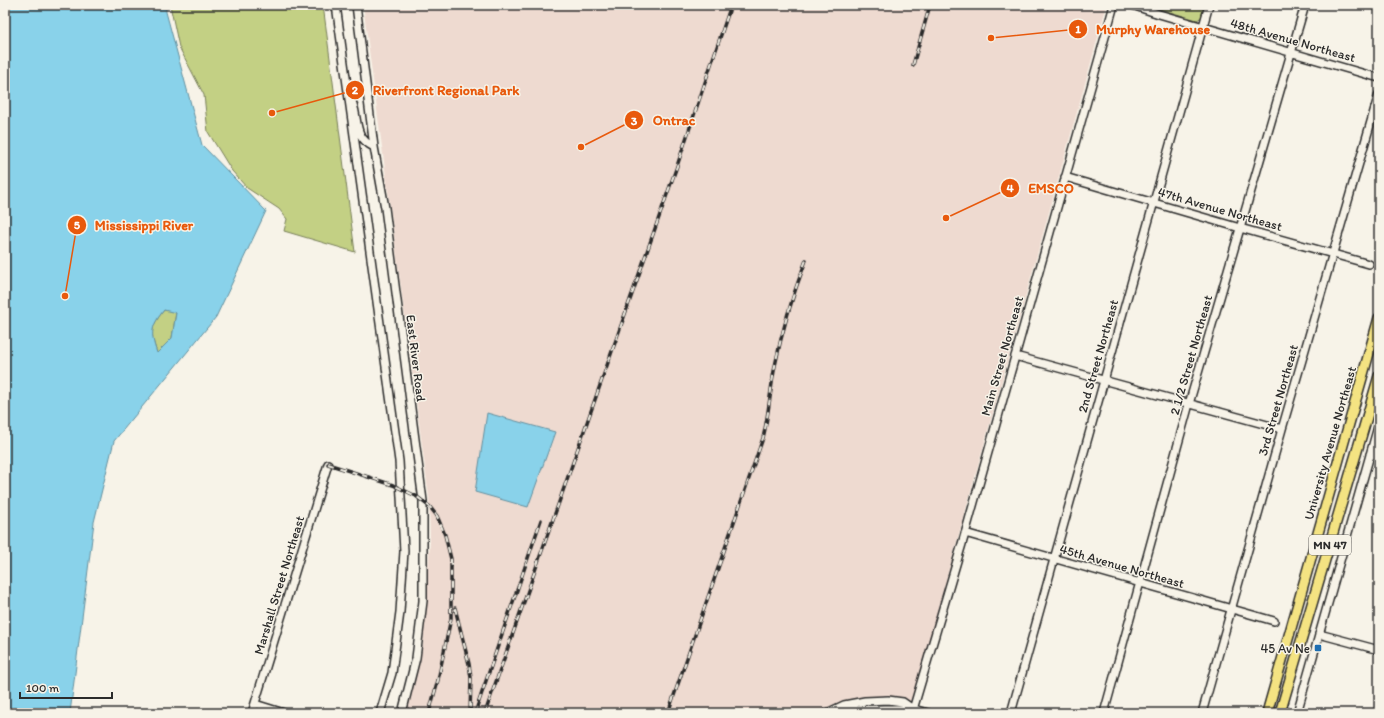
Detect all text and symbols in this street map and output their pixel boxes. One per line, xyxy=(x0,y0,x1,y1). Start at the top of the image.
street label: 48th Avenue Northeast xyxy=(1229,15,1357,65)
callout: Murphy Warehouse xyxy=(1068,16,1218,42)
text: Murphy Warehouse xyxy=(1096,21,1210,38)
text: 1 xyxy=(1075,22,1081,36)
callout: Riverfront Regional Park xyxy=(345,77,527,103)
text: Riverfront Regional Park xyxy=(373,82,520,99)
text: 2 xyxy=(352,83,359,97)
callout: Ontrac xyxy=(624,107,703,133)
text: Ontrac xyxy=(653,112,696,129)
text: 3 xyxy=(631,114,638,128)
callout: EMSCO xyxy=(1000,175,1082,201)
text: EMSCO xyxy=(1028,180,1074,197)
text: 4 xyxy=(1006,181,1014,195)
street label: 47th Avenue Northeast xyxy=(1156,184,1284,234)
callout: Mississippi River xyxy=(67,212,201,238)
text: Mississippi River xyxy=(95,217,194,234)
text: 5 xyxy=(74,218,81,232)
street label: 2 1/2 Street Northeast xyxy=(1167,293,1215,417)
street label: Main Street Northeast xyxy=(978,294,1026,418)
street label: 2nd Street Northeast xyxy=(1075,298,1121,414)
street label: East River Road xyxy=(403,314,429,402)
street label: 3rd Street Northeast xyxy=(1255,343,1301,457)
street label: University Avenue Northeast xyxy=(1301,364,1359,522)
street label: Marshall Street Northeast xyxy=(251,514,307,656)
road number: MN 47 xyxy=(1309,535,1351,555)
street label: 45th Avenue Northeast xyxy=(1058,541,1186,591)
place label: 45 Av Ne xyxy=(1260,641,1310,656)
marker: 45 Av Ne xyxy=(1313,643,1323,653)
scale bar xyxy=(20,674,112,700)
text: 100 m xyxy=(26,681,59,695)

